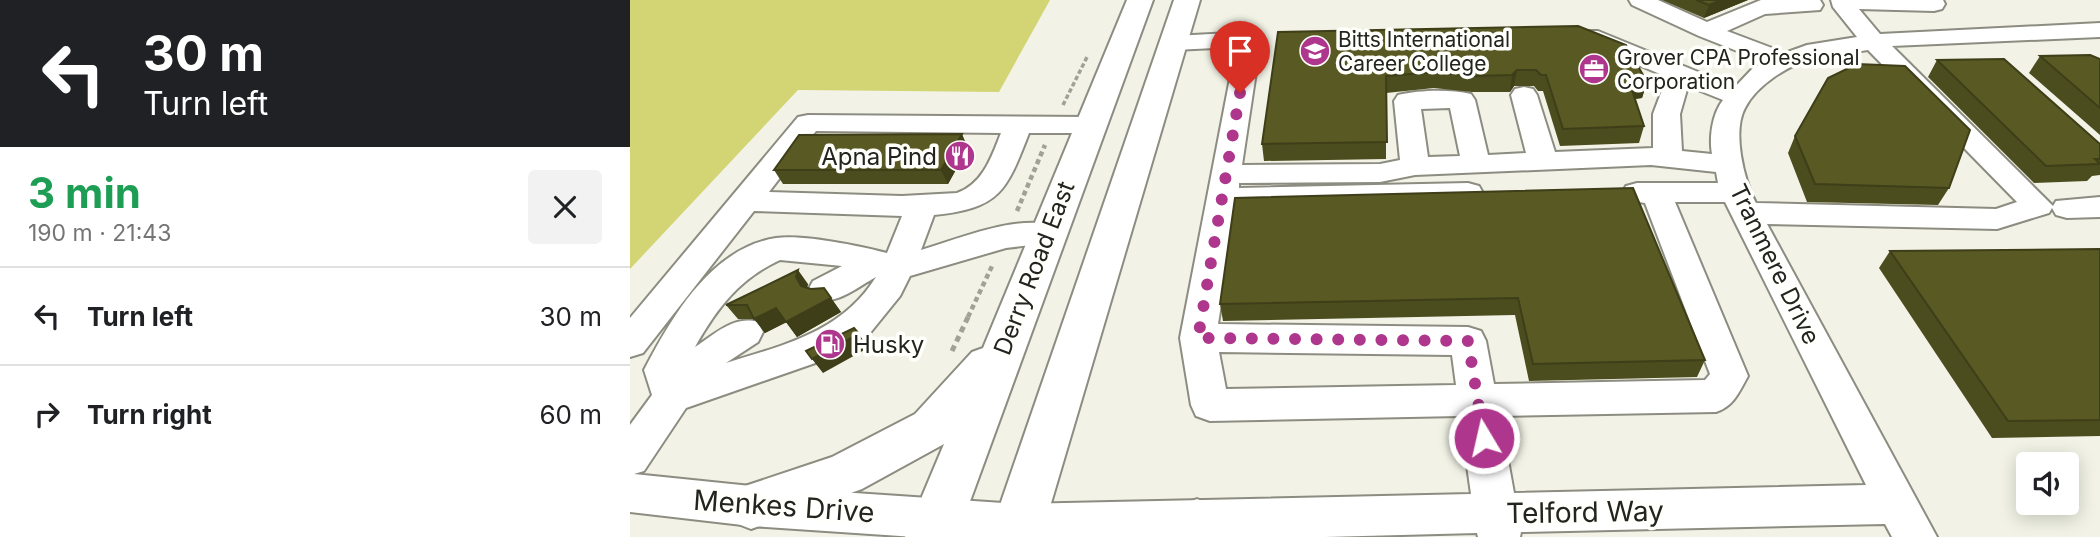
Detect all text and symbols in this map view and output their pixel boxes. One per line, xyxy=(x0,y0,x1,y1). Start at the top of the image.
pin xyxy=(1210,21,1270,93)
text: 30 m xyxy=(143,24,264,83)
place label: Bitts International Career College xyxy=(1338,27,1510,76)
icon: left xyxy=(28,28,119,119)
icon: arrive xyxy=(1221,32,1259,70)
school or university icon: Bitts International Career College xyxy=(1298,34,1332,68)
place label: Grover CPA Professional Corporation xyxy=(1617,45,1860,94)
office icon: Grover CPA Professional Corporation xyxy=(1577,52,1611,86)
text: Turn left xyxy=(143,84,268,123)
restaurant icon: Apna Pind xyxy=(943,139,977,173)
place label: Apna Pind xyxy=(821,142,937,171)
text: 3 min xyxy=(28,167,141,218)
button: close xyxy=(528,170,602,244)
street label: Derry Road East xyxy=(988,177,1080,359)
street label: Tranmere Drive xyxy=(1724,179,1826,349)
text: 190 m · 21:43 xyxy=(28,219,171,247)
icon: left xyxy=(28,297,66,335)
text: Turn left xyxy=(87,301,193,332)
text: 30 m xyxy=(539,301,602,332)
fuel station icon: Husky xyxy=(813,327,847,361)
place label: Husky xyxy=(853,330,924,359)
icon: right xyxy=(28,395,66,433)
text: Turn right xyxy=(87,399,212,430)
text: 60 m xyxy=(539,399,602,430)
position arrow xyxy=(1447,401,1521,475)
map controls xyxy=(2016,452,2079,515)
button: sound xyxy=(2016,452,2079,515)
street label: Menkes Drive xyxy=(692,483,876,529)
street label: Telford Way xyxy=(1506,494,1664,530)

